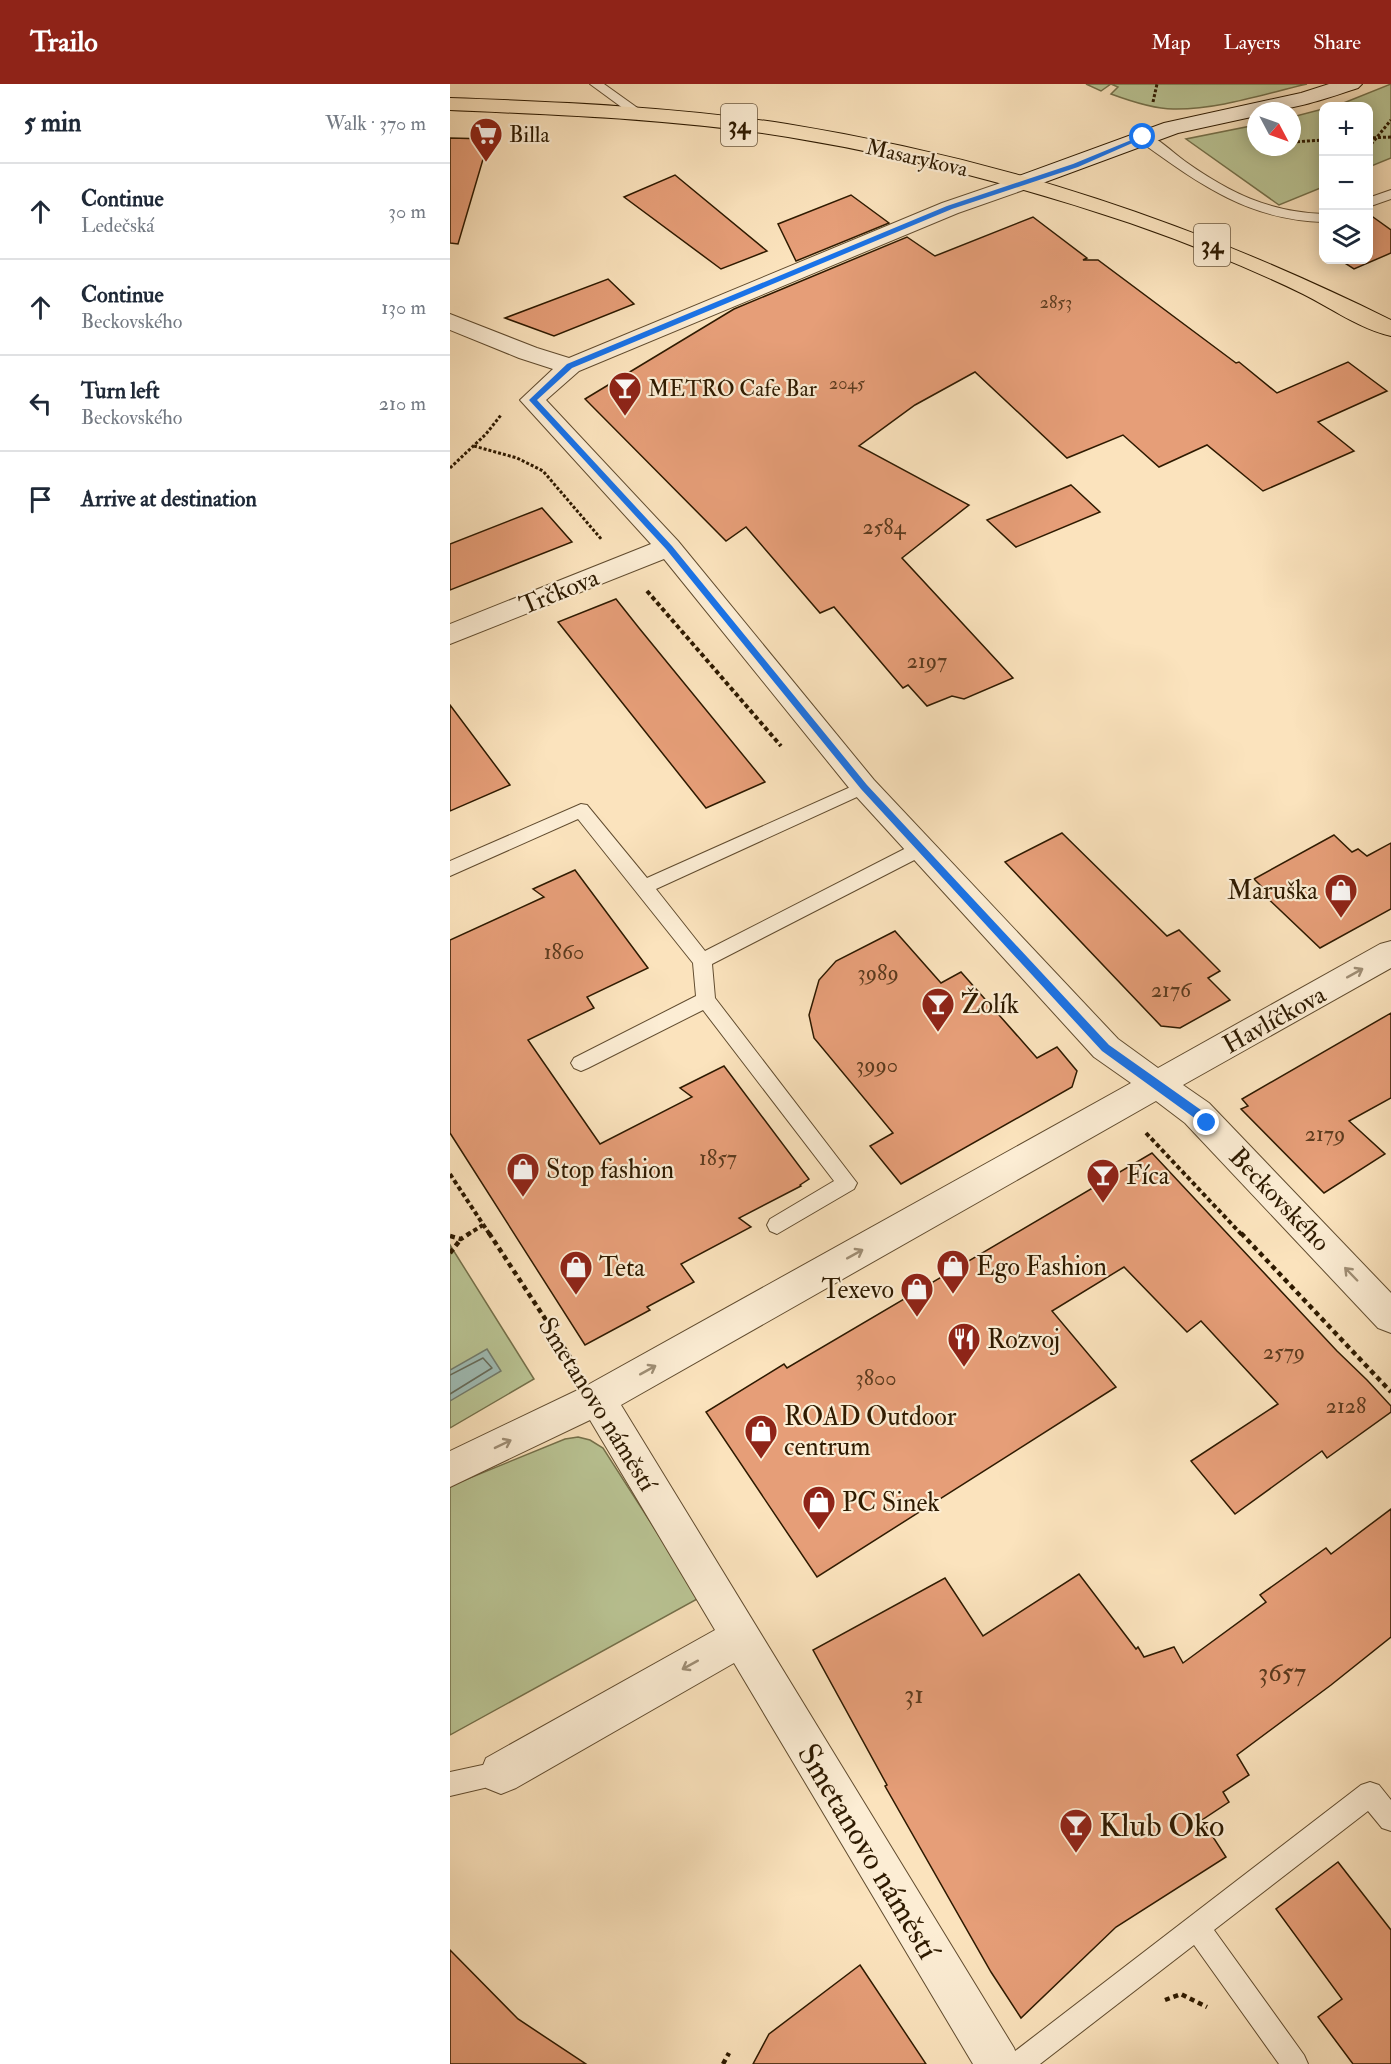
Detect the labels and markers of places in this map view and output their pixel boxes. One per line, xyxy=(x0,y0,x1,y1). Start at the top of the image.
supermarket icon: Billa xyxy=(468,116,504,163)
place label: Billa xyxy=(509,121,550,149)
bar icon: METRO Cafe Bar xyxy=(607,370,643,417)
place label: METRO Cafe Bar xyxy=(648,375,818,403)
shop icon: Maruška xyxy=(1323,872,1359,919)
place label: Maruška xyxy=(1227,875,1318,907)
bar icon: Žolík xyxy=(920,986,956,1033)
place label: Žolík xyxy=(961,987,1019,1021)
shop icon: Stop fashion xyxy=(505,1151,541,1198)
place label: Stop fashion xyxy=(546,1154,674,1187)
bar icon: Fíca xyxy=(1085,1157,1121,1204)
place label: Fíca xyxy=(1126,1160,1170,1192)
shop icon: Ego Fashion xyxy=(935,1248,971,1295)
shop icon: Teta xyxy=(558,1249,594,1296)
place label: Ego Fashion xyxy=(976,1251,1107,1283)
place label: Teta xyxy=(599,1252,645,1284)
shop icon: Texevo xyxy=(899,1271,935,1318)
place label: Texevo xyxy=(821,1274,894,1306)
restaurant icon: Rozvoj xyxy=(946,1321,982,1368)
place label: Rozvoj xyxy=(987,1324,1060,1356)
place label: ROAD Outdoor centrum xyxy=(784,1401,957,1463)
shop icon: ROAD Outdoor centrum xyxy=(743,1413,779,1460)
shop icon: PC Sinek xyxy=(801,1484,837,1531)
place label: PC Sinek xyxy=(842,1487,940,1519)
place label: Klub Oko xyxy=(1099,1806,1224,1846)
bar icon: Klub Oko xyxy=(1058,1807,1094,1854)

